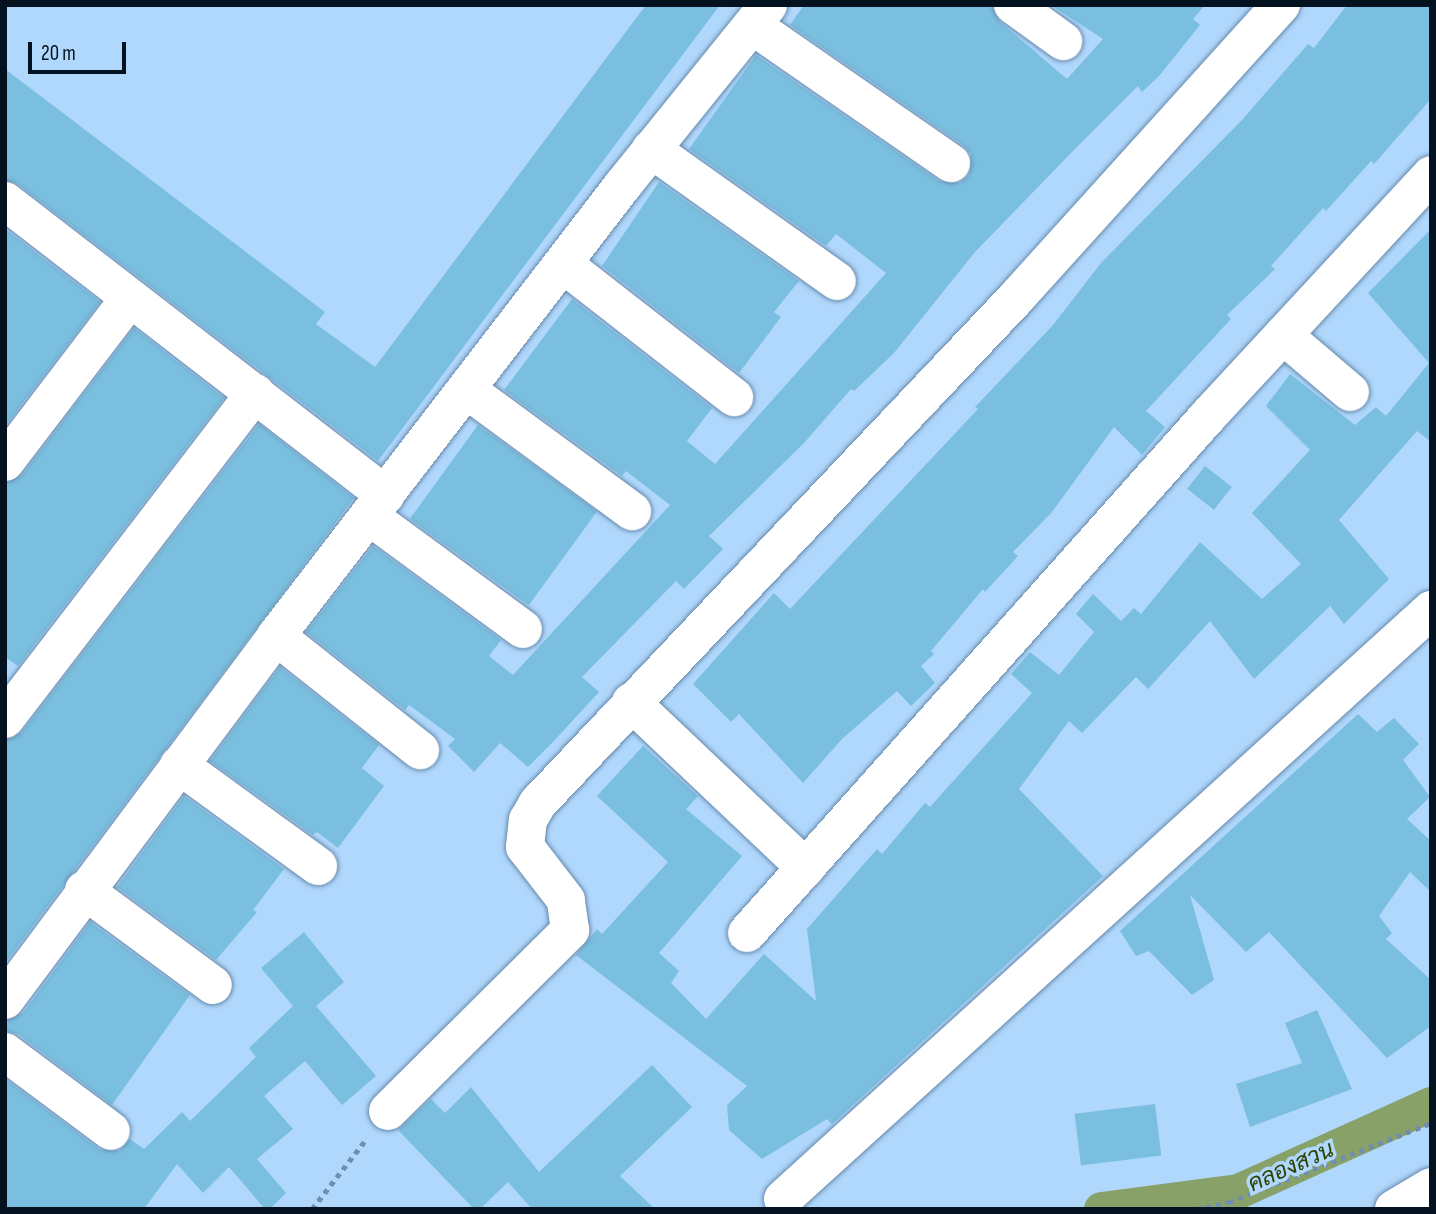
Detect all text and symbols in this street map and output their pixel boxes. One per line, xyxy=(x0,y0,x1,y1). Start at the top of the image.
scale bar xyxy=(32,28,130,72)
text: 20 m xyxy=(41,41,76,66)
water label: คลองสวน xyxy=(1244,1136,1338,1198)

